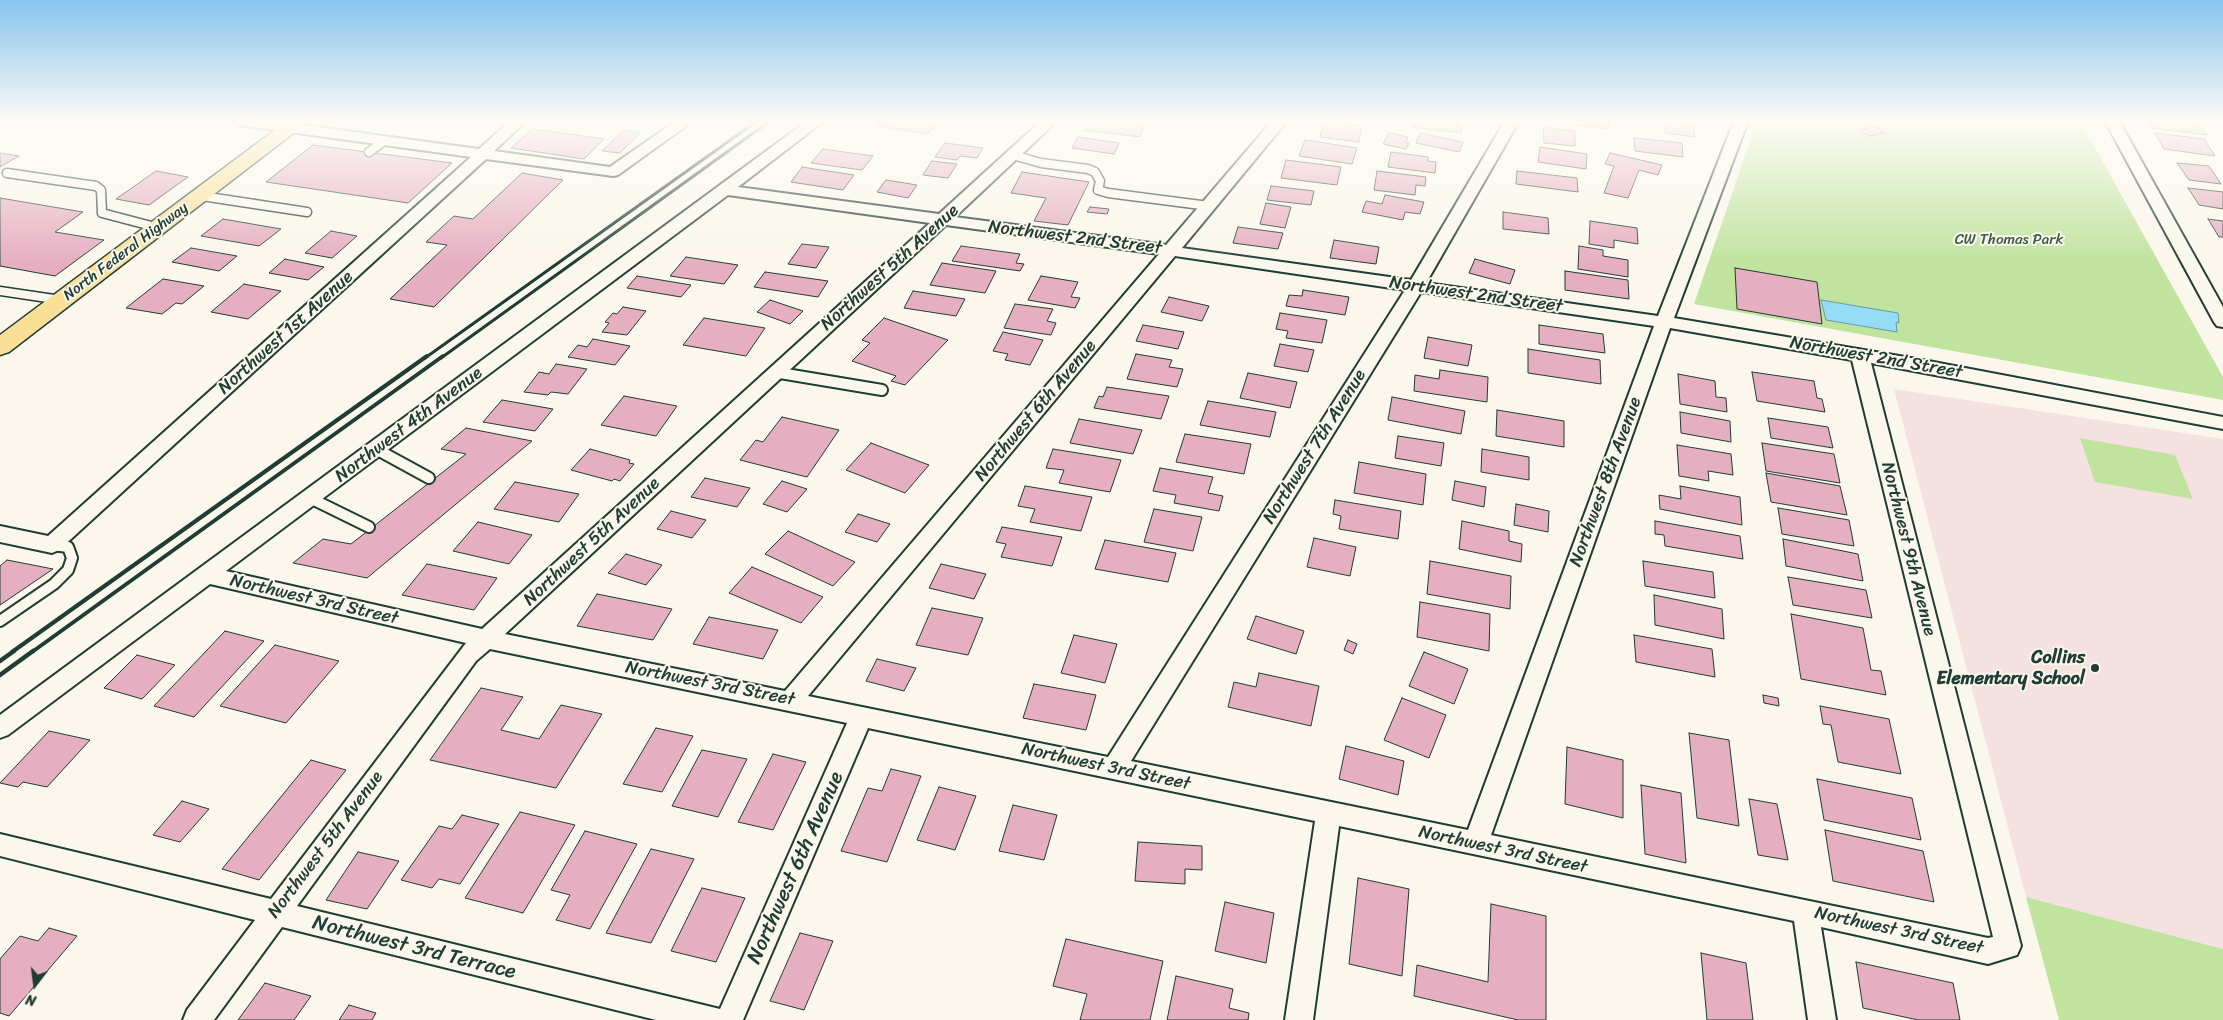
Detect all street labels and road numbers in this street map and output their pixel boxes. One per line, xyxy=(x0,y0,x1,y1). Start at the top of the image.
street label: North Federal Highway xyxy=(60,199,192,305)
street label: Northwest 5th Avenue xyxy=(816,200,964,336)
street label: Northwest 2nd Street xyxy=(987,217,1163,259)
street label: Northwest 1st Avenue xyxy=(214,267,358,399)
street label: Northwest 2nd Street xyxy=(1388,272,1564,318)
street label: Northwest 2nd Street xyxy=(1788,332,1964,384)
street label: Northwest 6th Avenue xyxy=(971,336,1101,486)
street label: Northwest 4th Avenue xyxy=(331,363,487,487)
street label: Northwest 7th Avenue xyxy=(1259,366,1371,528)
street label: Northwest 8th Avenue xyxy=(1565,394,1647,570)
street label: Northwest 9th Avenue xyxy=(1876,460,1940,638)
street label: Northwest 5th Avenue xyxy=(519,473,665,611)
street label: Northwest 3rd Street xyxy=(228,570,400,630)
street label: Northwest 3rd Street xyxy=(624,657,796,711)
street label: Northwest 3rd Street xyxy=(1020,739,1192,795)
street label: Northwest 5th Avenue xyxy=(264,767,388,923)
street label: Northwest 6th Avenue xyxy=(742,768,850,968)
street label: Northwest 3rd Street xyxy=(1417,822,1589,878)
street label: Northwest 3rd Street xyxy=(1813,903,1985,959)
street label: Northwest 3rd Terrace xyxy=(310,911,518,985)

